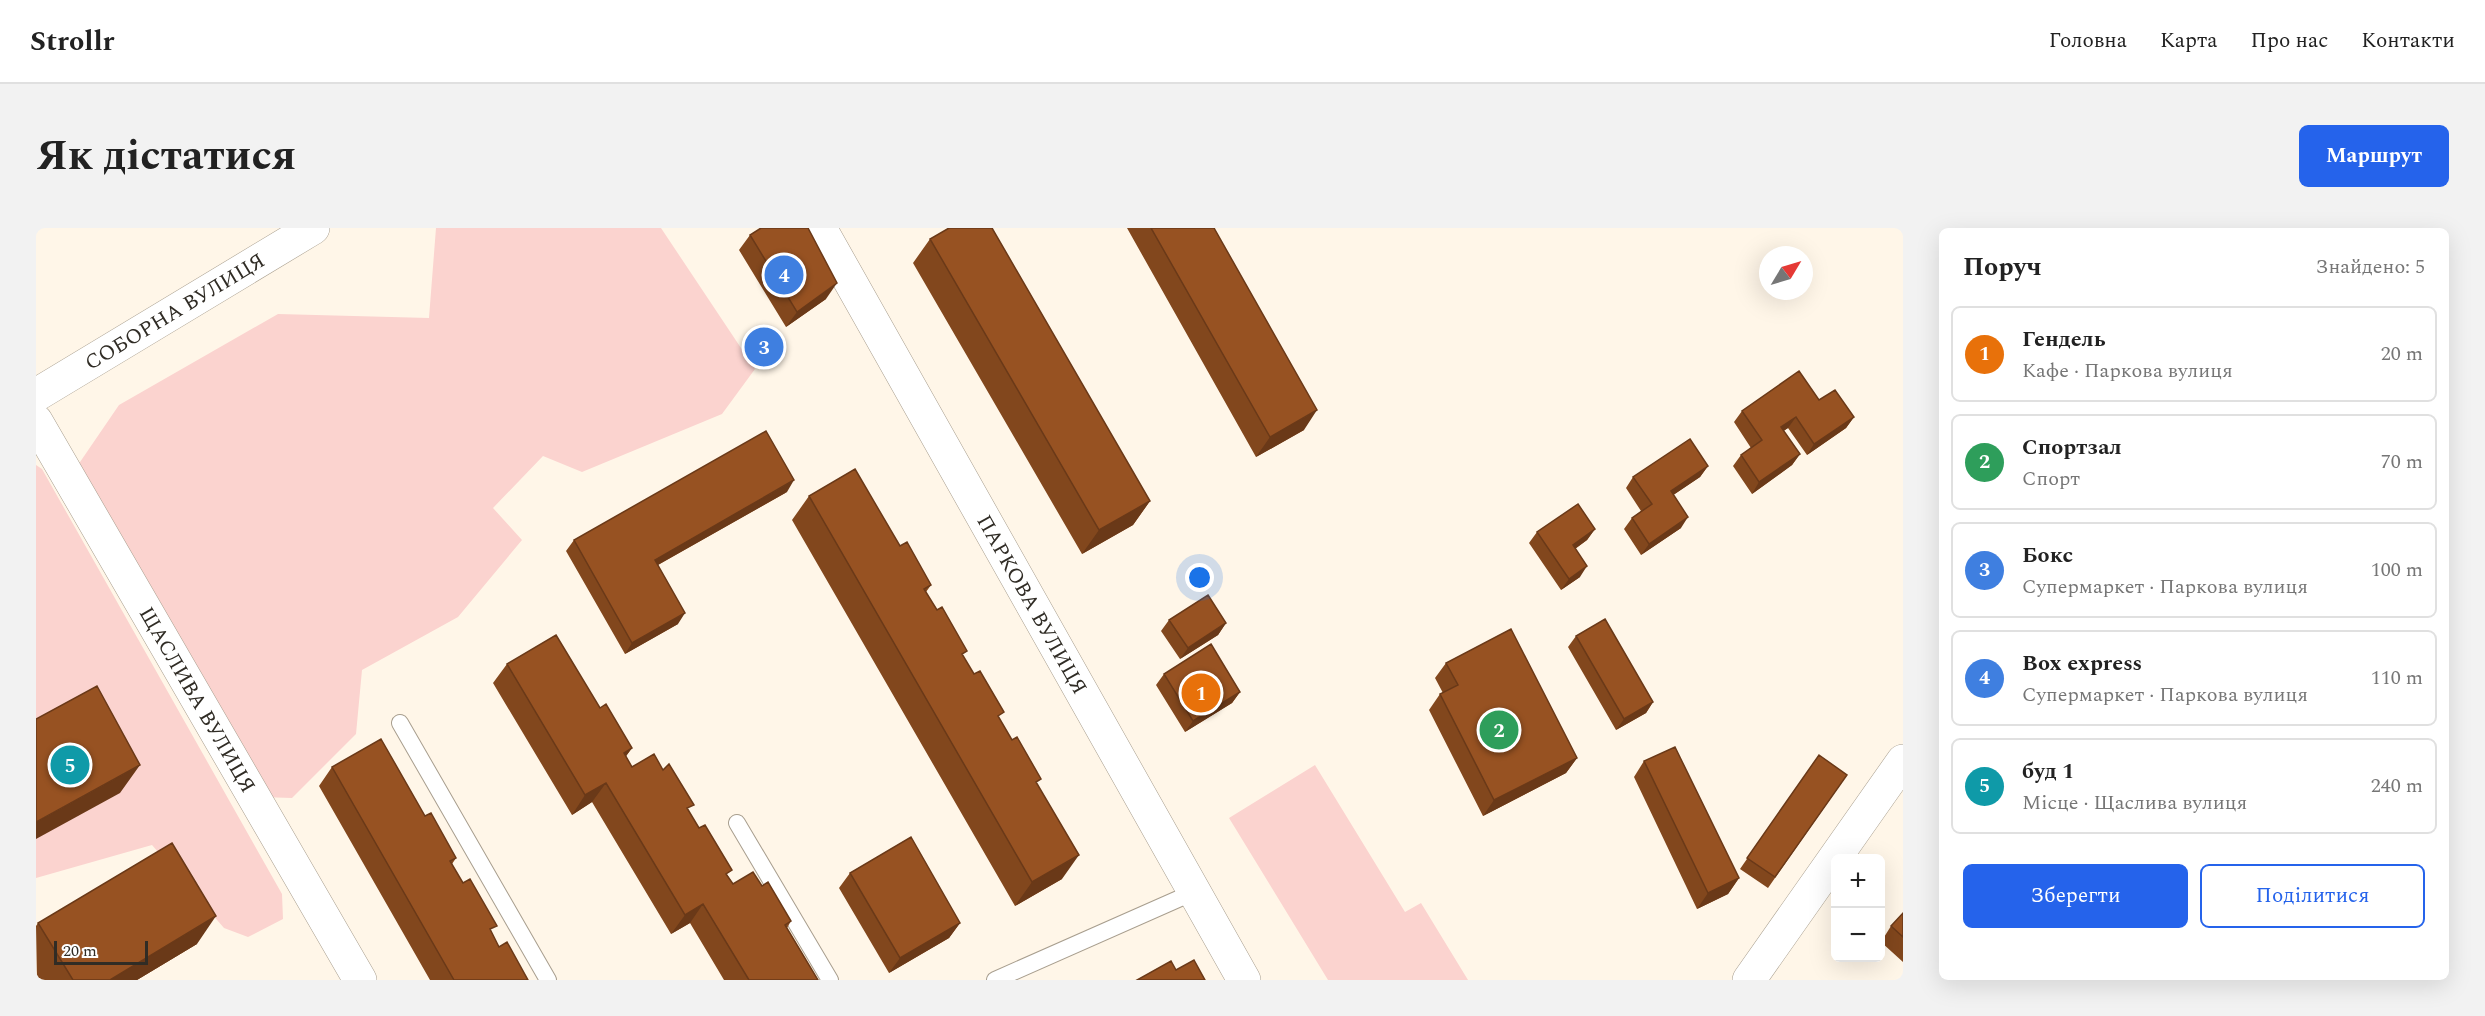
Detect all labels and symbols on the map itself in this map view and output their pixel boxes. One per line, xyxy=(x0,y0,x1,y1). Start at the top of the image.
street label: СОБОРНА ВУЛИЦЯ xyxy=(79,245,272,379)
north arrow xyxy=(1759,246,1813,300)
pin: 4 xyxy=(764,252,804,298)
pin: 3 xyxy=(744,324,784,370)
street label: ПАРКОВА ВУЛИЦЯ xyxy=(968,509,1095,701)
your location xyxy=(1185,563,1214,592)
street label: ЩАСЛИВА ВУЛИЦЯ xyxy=(130,601,263,799)
pin: 1 xyxy=(1182,670,1220,716)
pin: 2 xyxy=(1480,708,1518,752)
pin: 5 xyxy=(51,742,90,788)
scale bar xyxy=(54,938,148,966)

